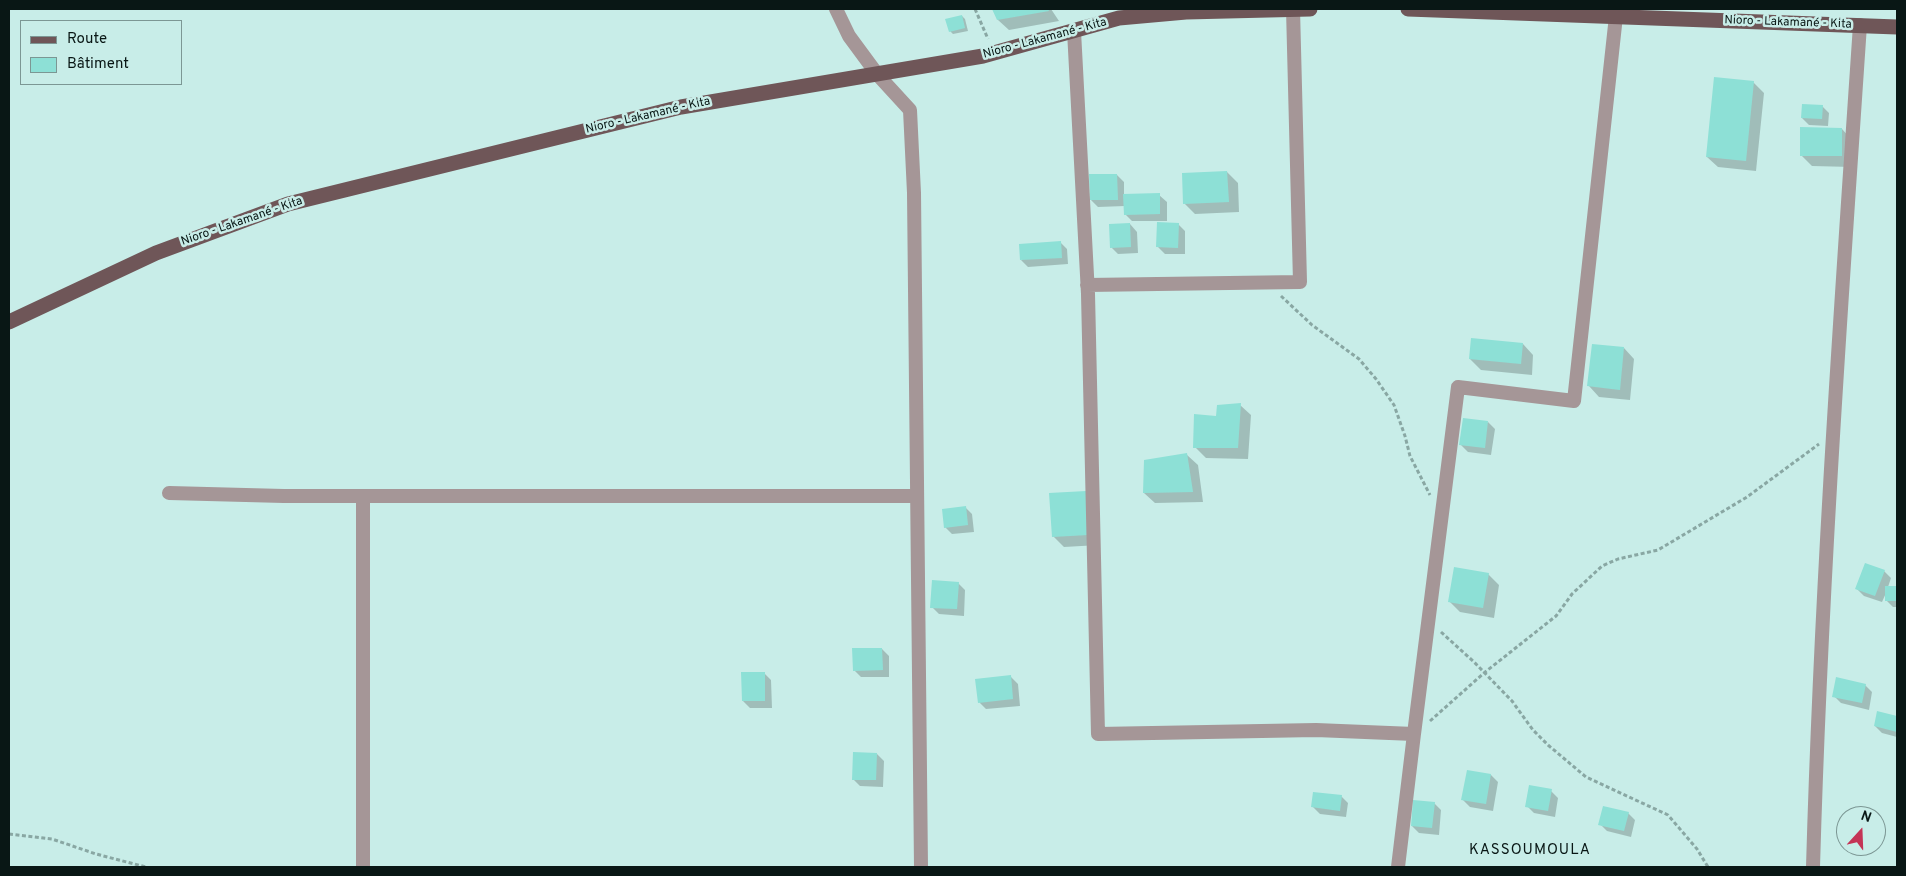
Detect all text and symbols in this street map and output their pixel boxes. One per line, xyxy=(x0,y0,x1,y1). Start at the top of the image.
street label: Nioro - Lakamané - Kita xyxy=(1724,14,1852,32)
street label: Nioro - Lakamané - Kita xyxy=(982,16,1108,62)
legend xyxy=(20,20,182,85)
text: Route xyxy=(67,30,107,49)
text: Bâtiment xyxy=(67,55,129,74)
street label: Nioro - Lakamané - Kita xyxy=(584,95,712,137)
street label: Nioro - Lakamané - Kita xyxy=(179,194,305,250)
north arrow xyxy=(1836,806,1886,856)
text: N xyxy=(1858,808,1874,827)
district label: KASSOUMOULA xyxy=(1468,842,1592,860)

